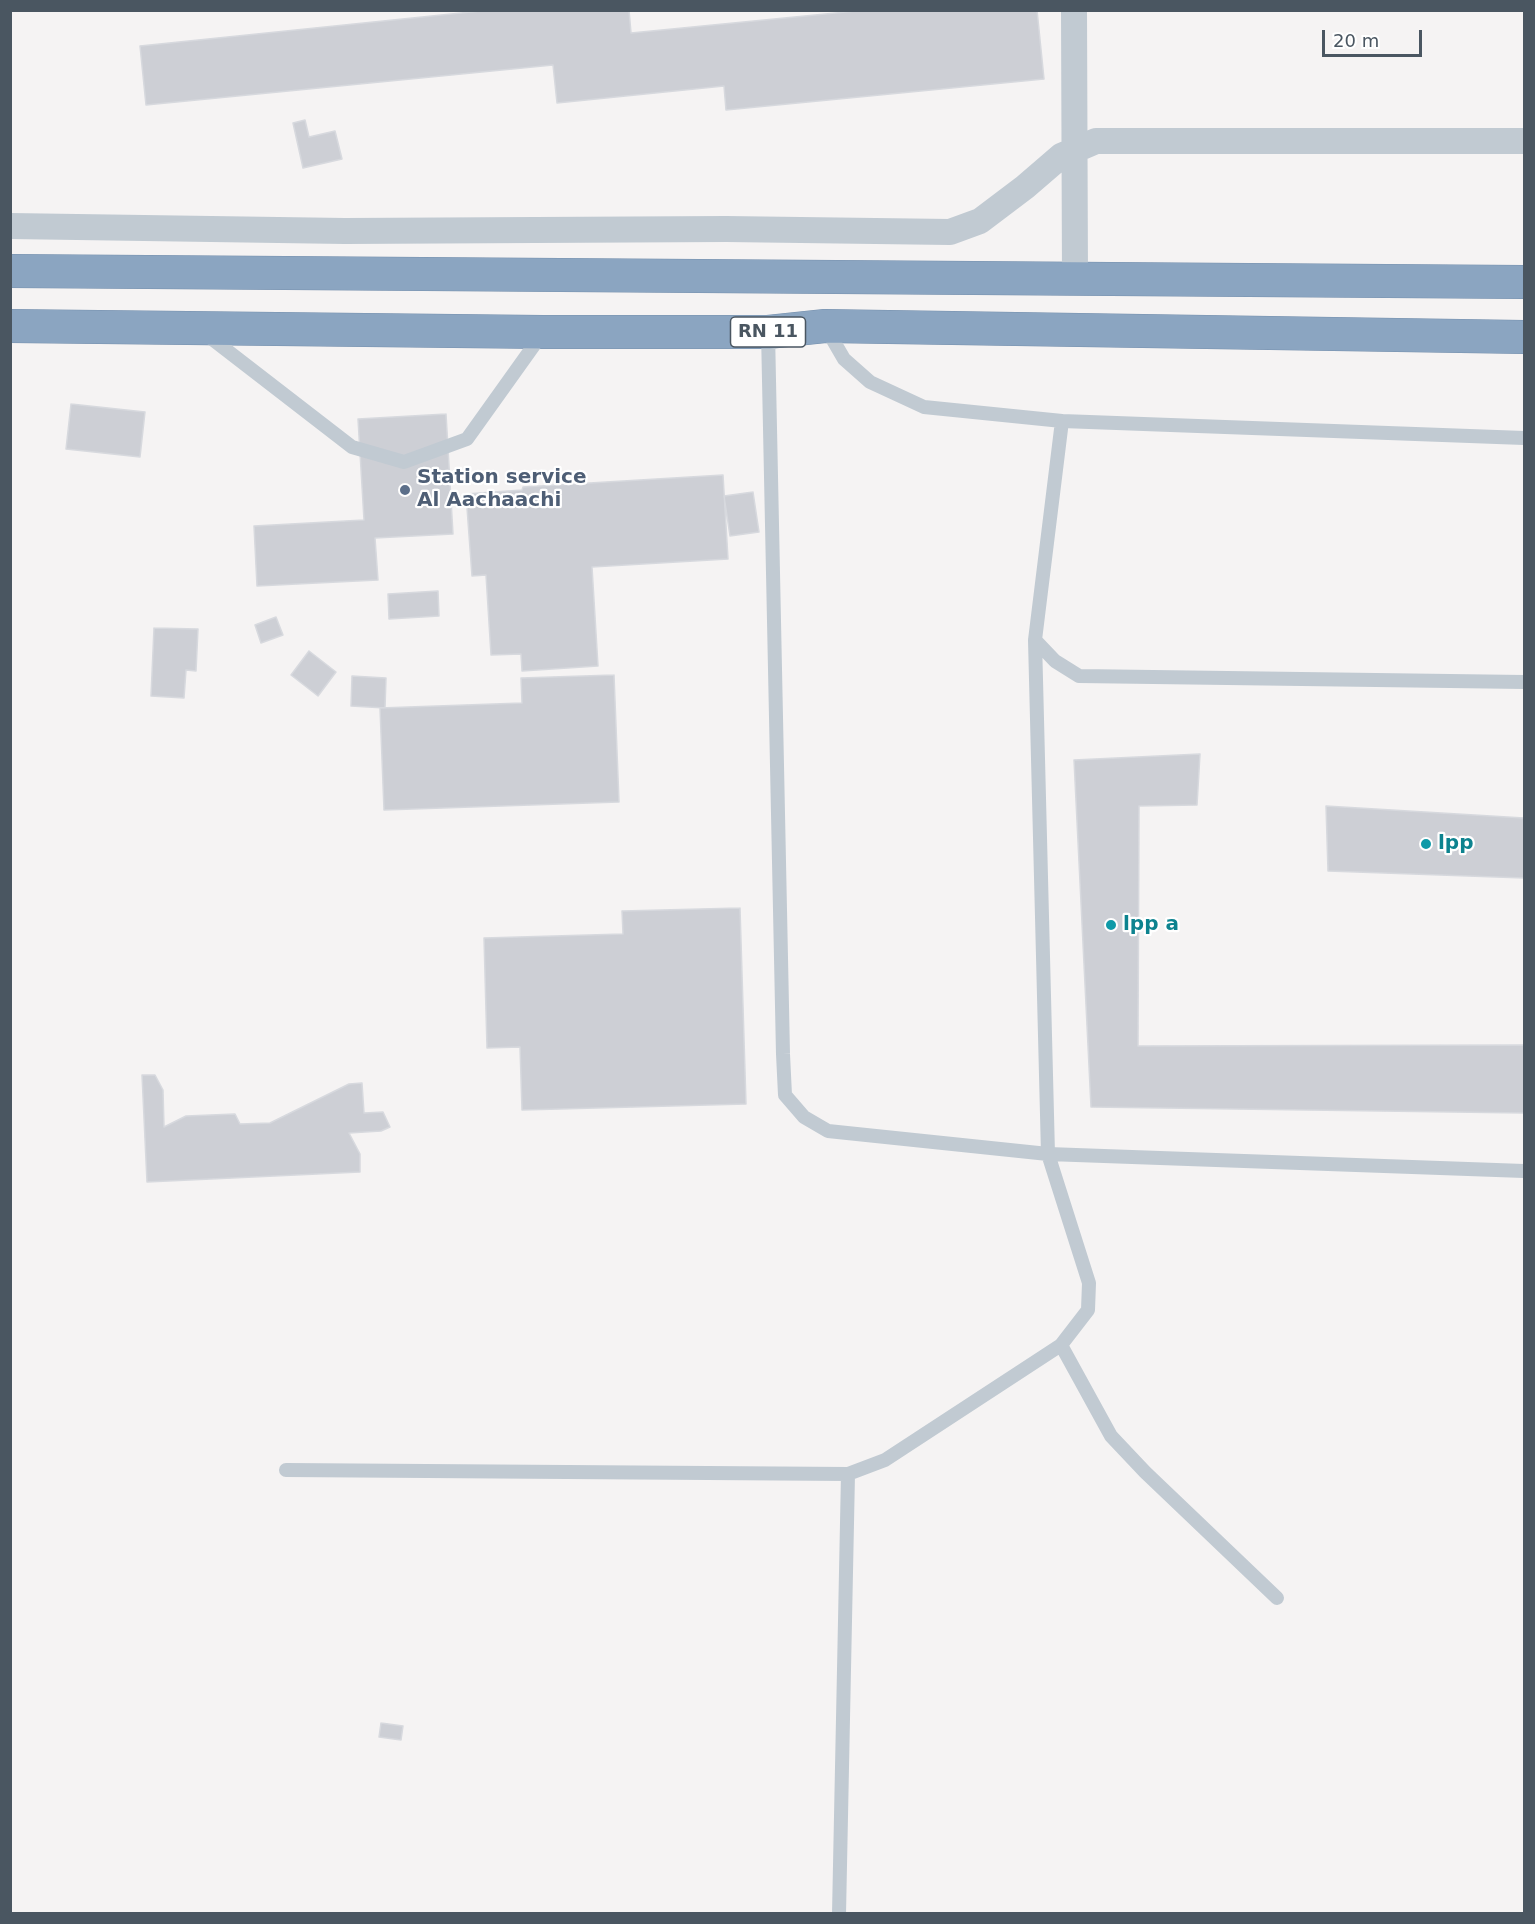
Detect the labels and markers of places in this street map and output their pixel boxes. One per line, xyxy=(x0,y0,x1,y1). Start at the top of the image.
place label: Station service Al Aachaachi xyxy=(417,466,586,513)
marker: Station service Al Aachaachi xyxy=(398,483,412,497)
place label: lpp xyxy=(1438,832,1473,856)
marker: lpp xyxy=(1419,837,1433,851)
place label: lpp a xyxy=(1123,913,1179,937)
marker: lpp a xyxy=(1104,918,1118,932)

